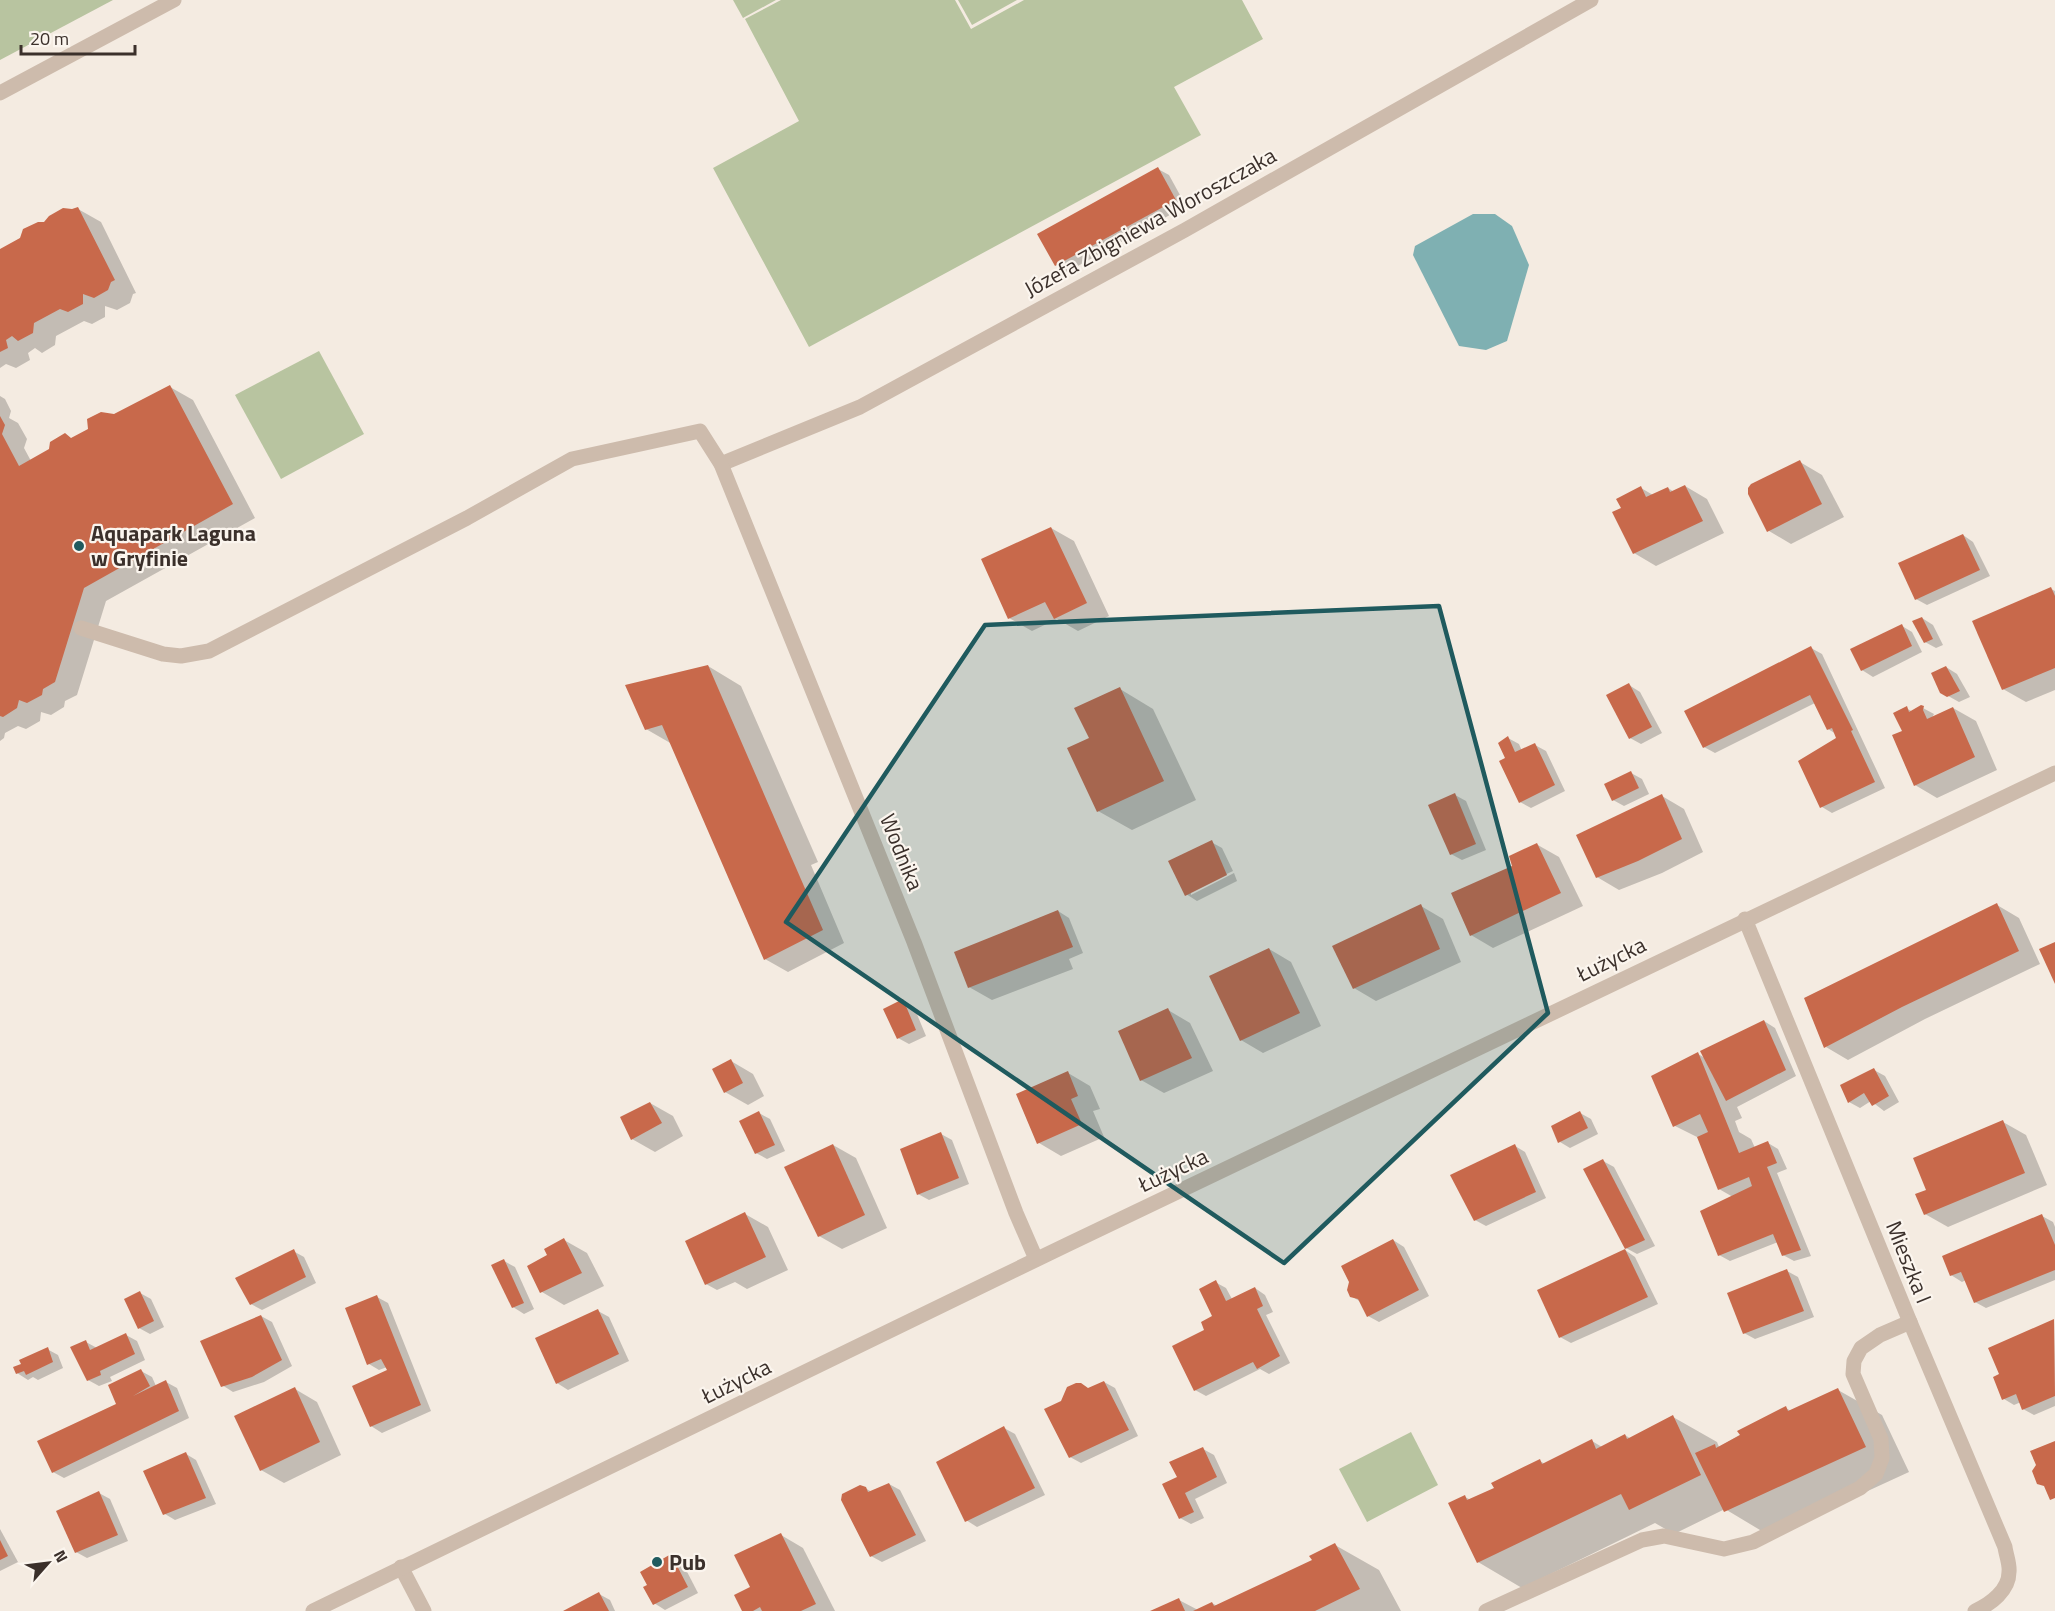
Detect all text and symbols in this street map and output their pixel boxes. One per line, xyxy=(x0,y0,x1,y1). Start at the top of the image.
scale bar xyxy=(21,18,135,56)
text: 20 m xyxy=(30,25,69,52)
street label: Józefa Zbigniewa Woroszczaka xyxy=(1018,138,1282,306)
place label: Aquapark Laguna w Gryfinie xyxy=(91,516,256,575)
marker: Aquapark Laguna w Gryfinie xyxy=(72,539,86,553)
street label: Wodnika xyxy=(871,808,933,896)
street label: Łużycka xyxy=(1570,928,1652,991)
street label: Łużycka xyxy=(1131,1139,1214,1201)
street label: Mieszka I xyxy=(1877,1216,1941,1308)
street label: Łużycka xyxy=(695,1350,777,1413)
north arrow xyxy=(18,1533,78,1593)
text: N xyxy=(48,1545,74,1566)
place label: Pub xyxy=(669,1545,706,1579)
marker: Pub xyxy=(650,1555,664,1569)

